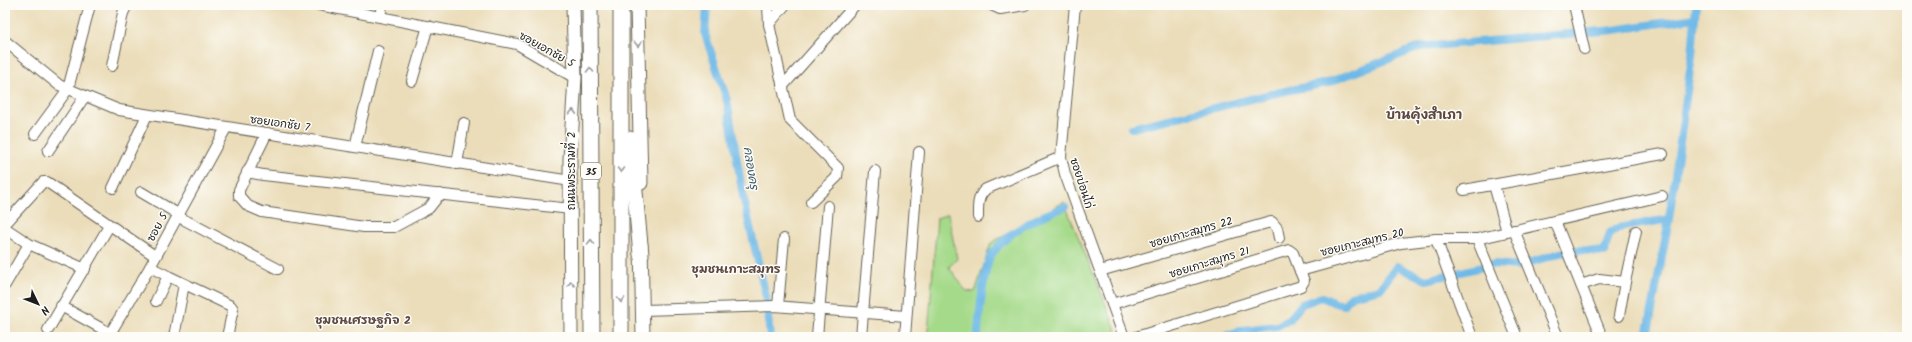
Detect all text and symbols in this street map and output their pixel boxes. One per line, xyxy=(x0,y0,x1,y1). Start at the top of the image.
street label: ซอยเอกชัย 5 xyxy=(515,27,579,73)
one-way arrow xyxy=(633,41,642,47)
one-way arrow xyxy=(586,67,594,73)
district label: บ้านคุ้งสำเภา xyxy=(1386,105,1462,126)
one-way arrow xyxy=(568,109,577,115)
street label: ซอยเอกชัย 7 xyxy=(249,111,312,137)
street label: ถนนพระรามที่ 2 xyxy=(560,132,581,210)
water label: คลองครุ xyxy=(738,145,764,193)
street label: ซอยบ่อนไก่ xyxy=(1064,156,1098,211)
road number: 35 xyxy=(581,163,601,179)
one-way arrow xyxy=(617,167,625,173)
street label: ซอย 5 xyxy=(143,209,174,245)
street label: ซอยเกาะสมุทร 22 xyxy=(1147,212,1235,253)
street label: ซอยเกาะสมุทร 20 xyxy=(1319,224,1406,262)
one-way arrow xyxy=(587,239,595,245)
street label: ซอยเกาะสมุทร 21 xyxy=(1167,242,1252,284)
district label: ชุมชนเกาะสมุทร xyxy=(691,260,781,279)
one-way arrow xyxy=(567,281,575,287)
north arrow xyxy=(18,284,58,324)
one-way arrow xyxy=(617,297,625,303)
text: N xyxy=(36,301,54,319)
district label: ชุมชนเศรษฐกิจ 2 xyxy=(315,311,411,330)

